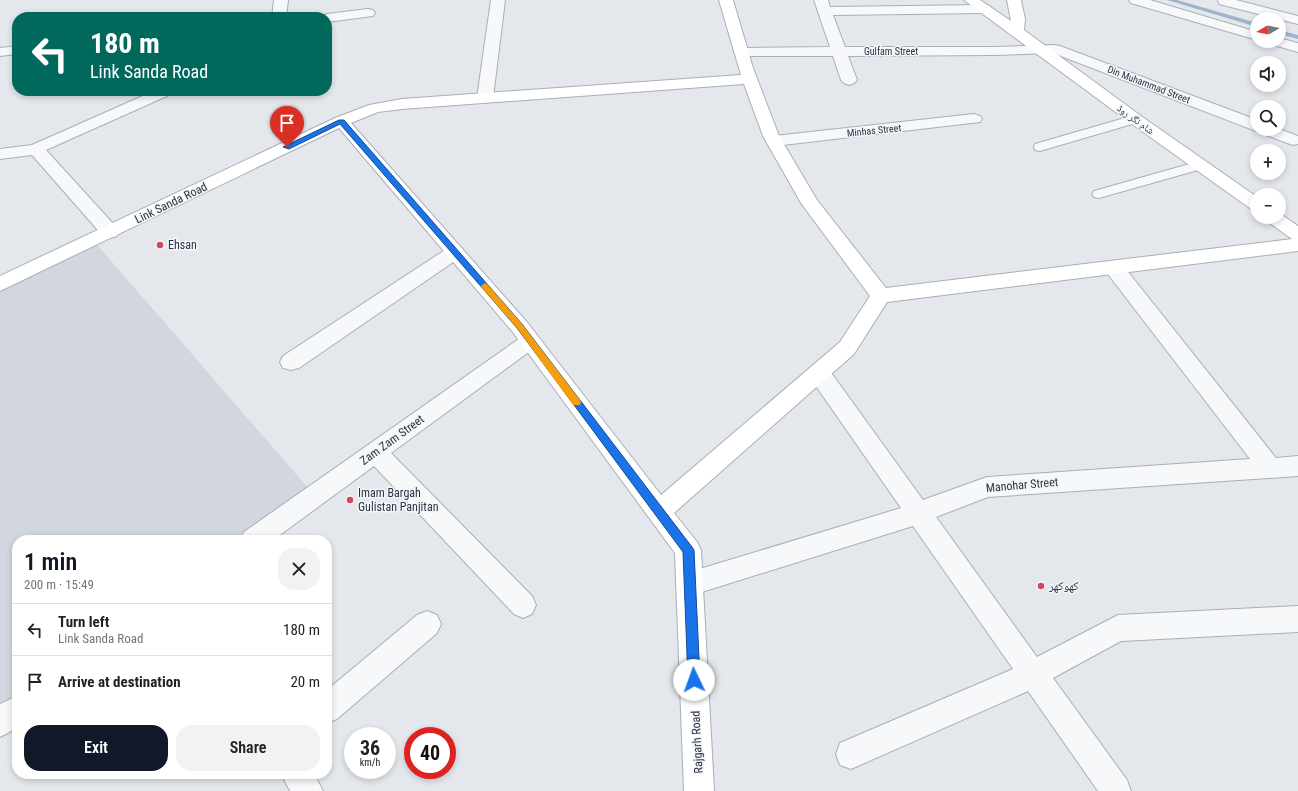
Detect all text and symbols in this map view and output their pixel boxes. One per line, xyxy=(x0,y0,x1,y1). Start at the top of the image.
north arrow xyxy=(1250,12,1286,48)
map controls xyxy=(1250,12,1286,224)
text: 180 m xyxy=(90,27,160,60)
icon: left xyxy=(24,28,76,80)
street label: Gulfam Street xyxy=(864,46,918,57)
button: sound xyxy=(1250,56,1286,92)
text: Link Sanda Road xyxy=(90,61,208,82)
street label: Din Muhammad Street xyxy=(1106,64,1192,105)
button: search xyxy=(1250,100,1286,136)
street label: شام نگر روڈ xyxy=(1114,102,1157,138)
pin xyxy=(270,106,304,147)
icon: arrive xyxy=(276,112,298,134)
street label: Minhas Street xyxy=(846,122,902,139)
button: + xyxy=(1250,144,1286,180)
street label: Link Sanda Road xyxy=(133,179,210,227)
button: − xyxy=(1250,188,1286,224)
place label: Ehsan xyxy=(168,238,197,252)
marker: Ehsan xyxy=(155,240,165,250)
street label: Zam Zam Street xyxy=(357,412,427,468)
street label: Manohar Street xyxy=(985,475,1059,495)
place label: Imam Bargah Gulistan Panjitan xyxy=(358,486,439,514)
marker: Imam Bargah Gulistan Panjitan xyxy=(345,495,355,505)
text: 1 min xyxy=(24,548,77,576)
button: close xyxy=(278,548,320,590)
text: 200 m · 15:49 xyxy=(24,577,94,592)
place label: کھوکھر xyxy=(1048,579,1079,593)
marker: کھوکھر xyxy=(1036,581,1046,591)
text: Turn left xyxy=(58,613,109,631)
icon: left xyxy=(24,619,46,641)
text: 180 m xyxy=(283,621,320,639)
text: Link Sanda Road xyxy=(58,631,143,646)
position arrow xyxy=(673,659,715,701)
icon: arrive xyxy=(24,671,46,693)
text: Arrive at destination xyxy=(58,673,181,691)
text: 20 m xyxy=(290,673,320,691)
street label: Rajgarh Road xyxy=(688,710,706,774)
button: Exit xyxy=(24,725,168,771)
button: Share xyxy=(176,725,320,771)
speed limit sign: 40 xyxy=(404,727,456,779)
text: 36 xyxy=(360,736,380,760)
text: km/h xyxy=(360,757,380,768)

